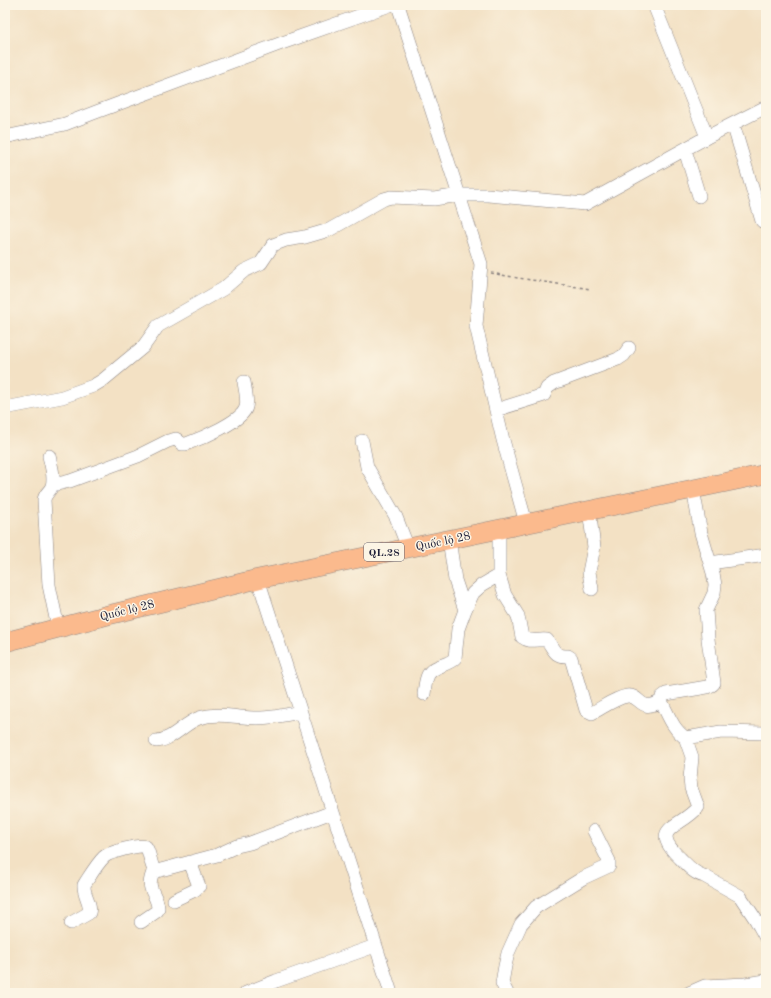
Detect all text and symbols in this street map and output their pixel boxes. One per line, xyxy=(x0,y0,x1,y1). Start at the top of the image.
street label: Quốc lộ 28 xyxy=(414,529,472,554)
road number: QL.28 xyxy=(364,543,404,561)
street label: Quốc lộ 28 xyxy=(98,597,156,624)

